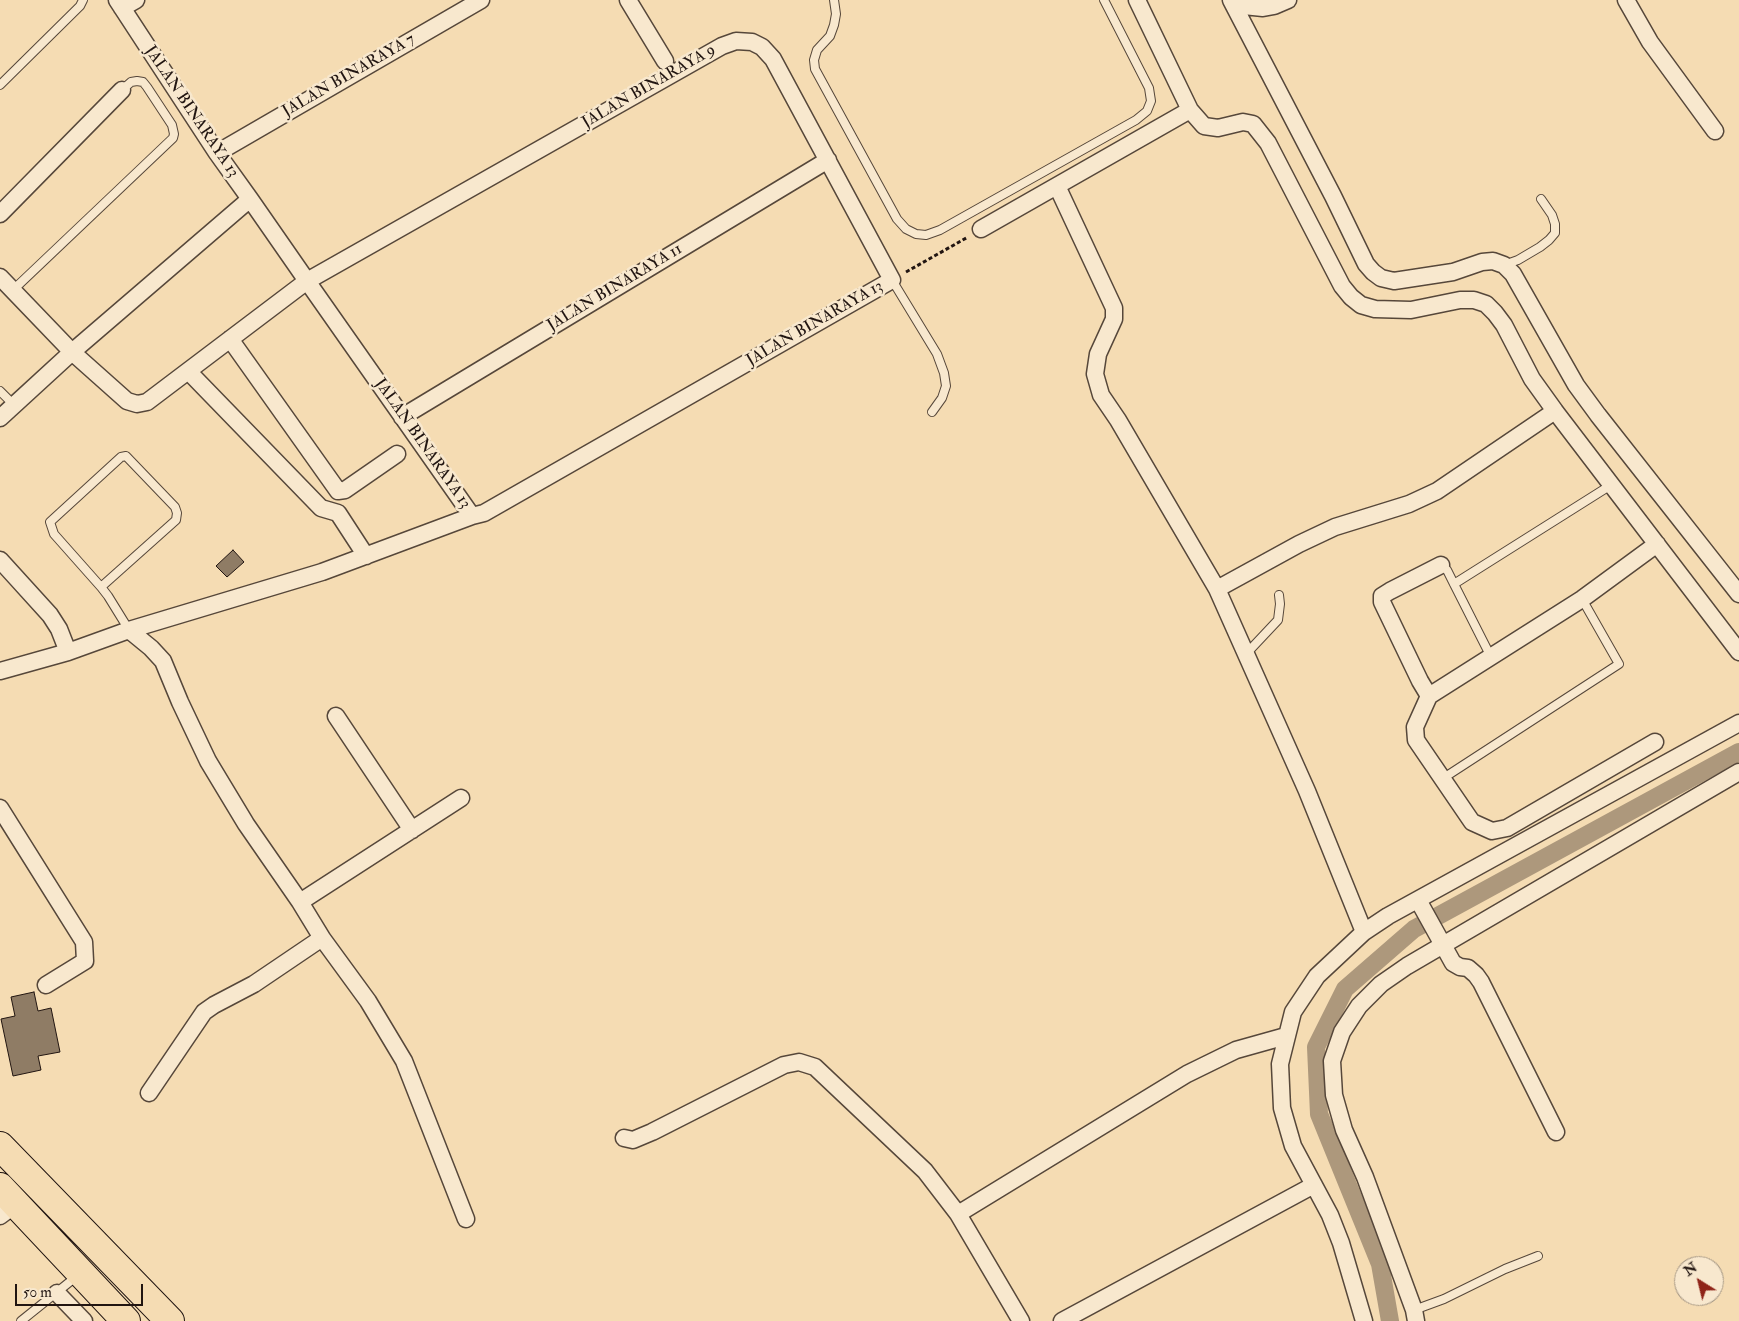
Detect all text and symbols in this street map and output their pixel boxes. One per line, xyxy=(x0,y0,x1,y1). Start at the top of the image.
street label: JALAN BINARAYA 7 xyxy=(279,30,419,122)
street label: JALAN BINARAYA 9 xyxy=(579,41,719,133)
street label: JALAN BINARAYA 13 xyxy=(140,43,242,181)
street label: JALAN BINARAYA 11 xyxy=(544,240,686,336)
street label: JALAN BINARAYA 13 xyxy=(743,277,887,371)
street label: JALAN BINARAYA 13 xyxy=(370,375,474,513)
north arrow xyxy=(1674,1256,1724,1306)
text: N xyxy=(1680,1259,1701,1280)
scale bar xyxy=(18,1274,145,1306)
text: 50 m xyxy=(23,1283,52,1302)

